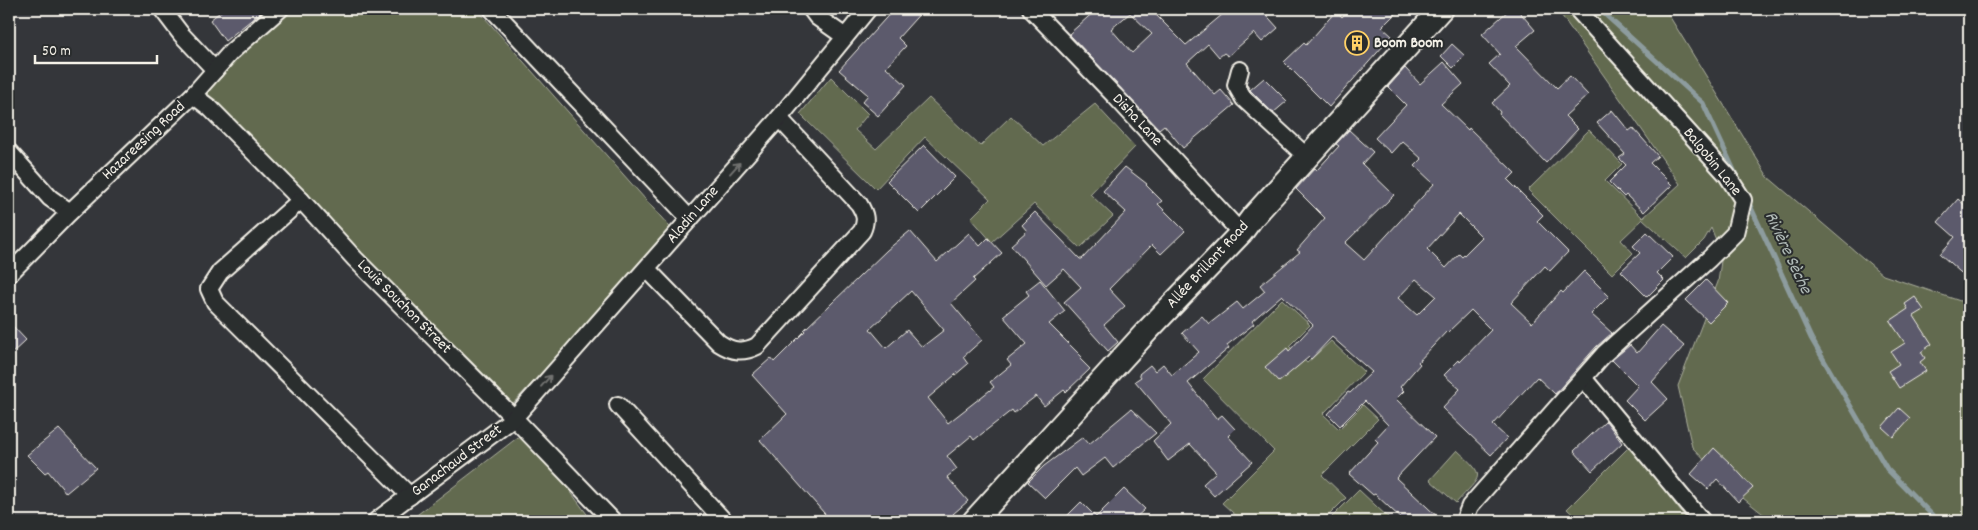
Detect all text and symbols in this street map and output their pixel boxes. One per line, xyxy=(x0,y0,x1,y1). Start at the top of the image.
building icon: Boom Boom xyxy=(1344,30,1370,56)
scale bar xyxy=(35,32,158,64)
place label: Boom Boom xyxy=(1374,32,1443,55)
text: 50 m xyxy=(42,41,71,63)
street label: Disha Lane xyxy=(1106,88,1168,152)
street label: Hazareesing Road xyxy=(97,96,191,186)
street label: Balgobin Lane xyxy=(1677,123,1747,201)
one-way arrow xyxy=(729,161,741,174)
street label: Aladin Lane xyxy=(661,181,725,249)
water label: Rivière Sèche xyxy=(1757,208,1817,299)
street label: Allée Brillant Road xyxy=(1161,216,1255,314)
street label: Louis Souchon Street xyxy=(351,254,457,360)
one-way arrow xyxy=(540,375,551,388)
street label: Ganachaud Street xyxy=(407,419,507,503)

